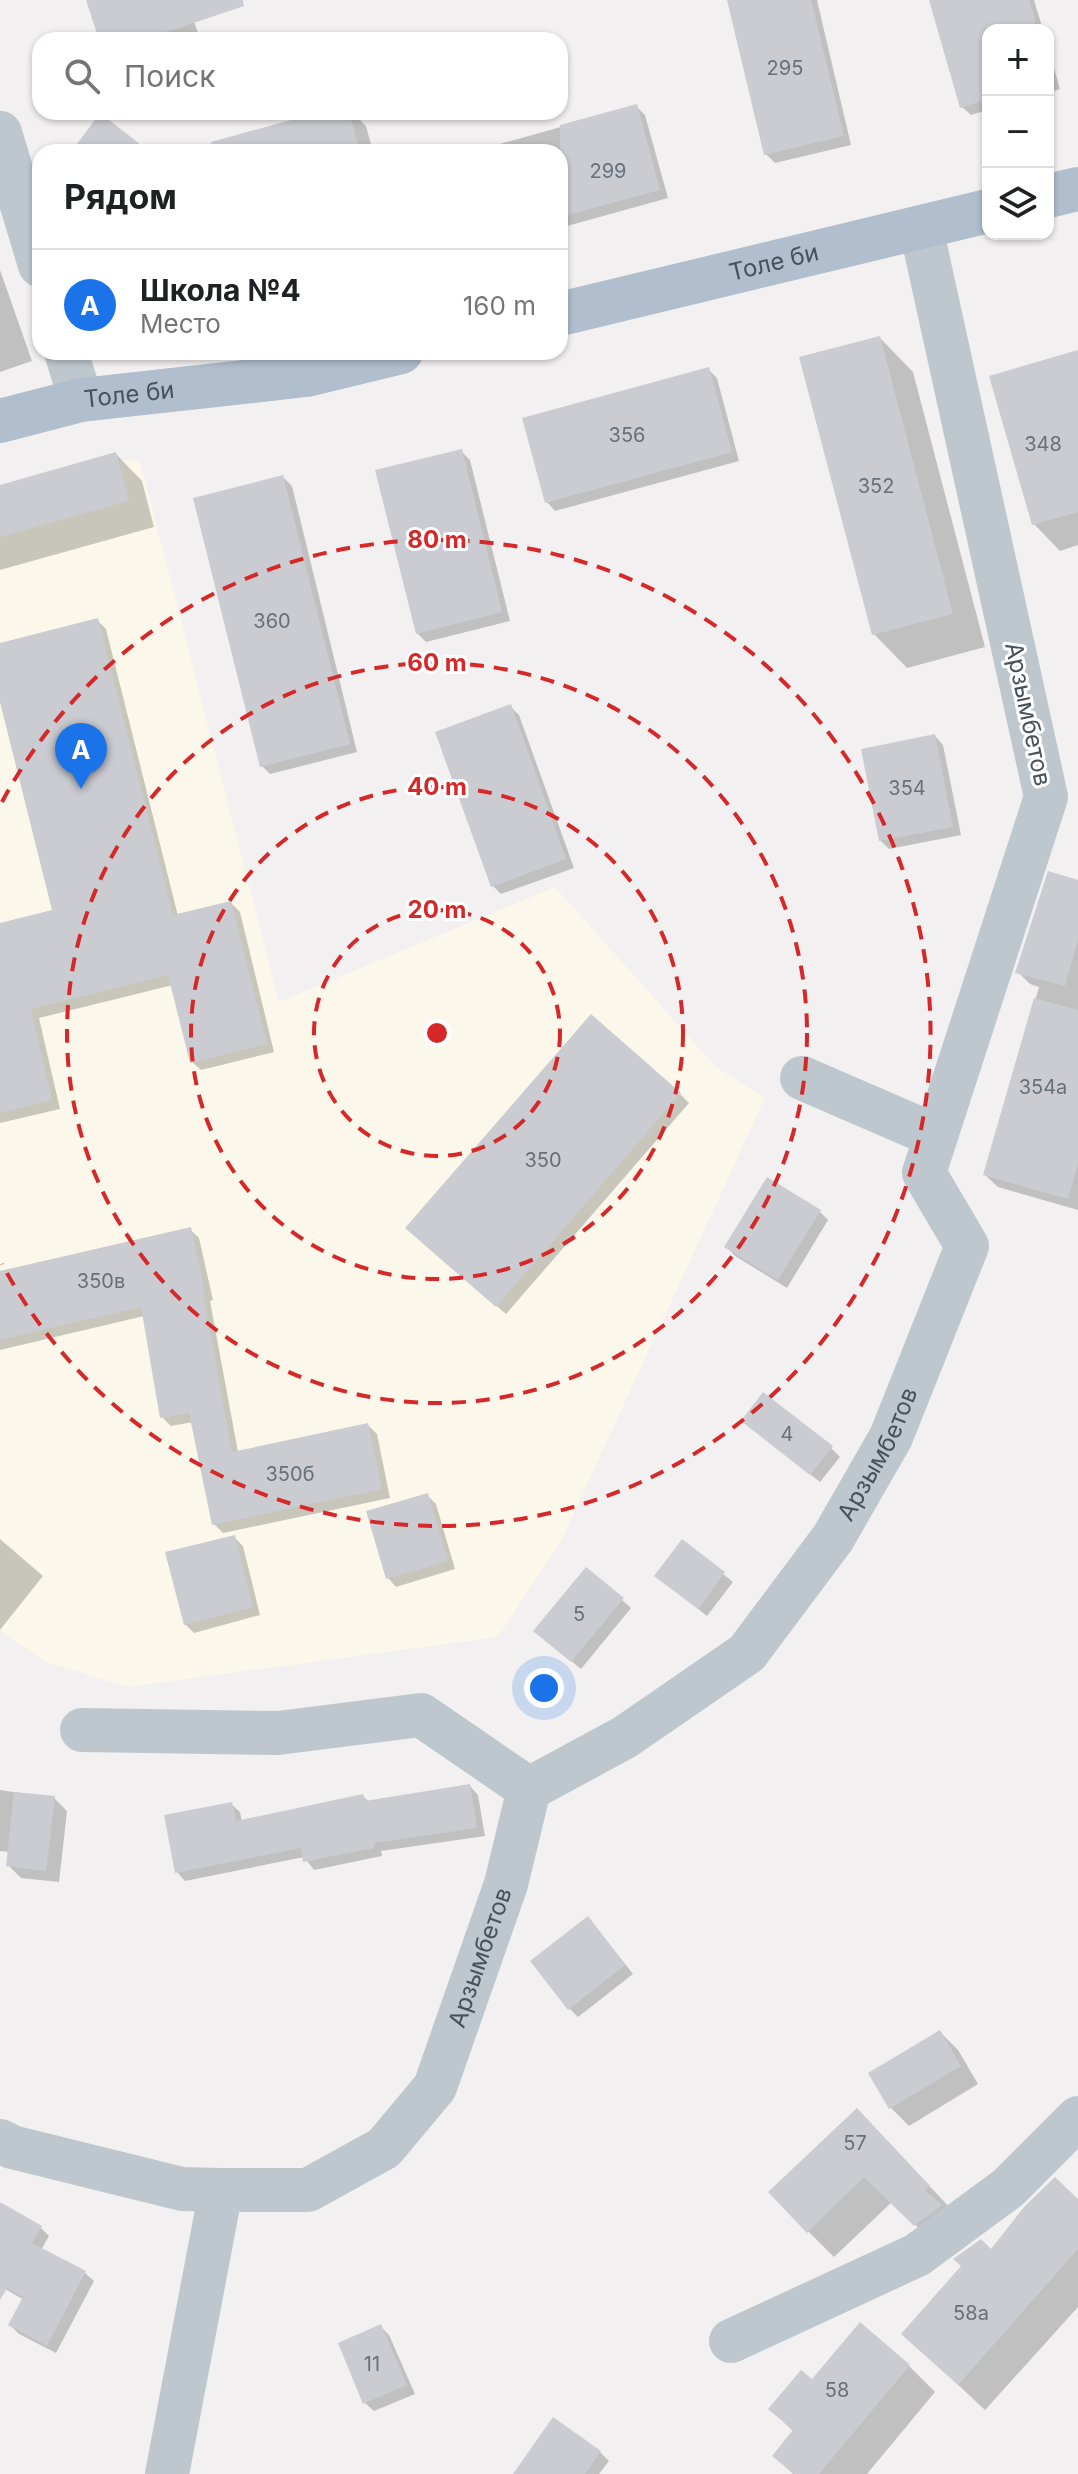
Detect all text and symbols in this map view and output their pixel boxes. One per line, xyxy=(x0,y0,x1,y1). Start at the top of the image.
map controls xyxy=(982,24,1054,240)
button: + xyxy=(982,24,1054,96)
search box xyxy=(32,32,568,120)
icon: search xyxy=(60,54,104,98)
house number: 295 xyxy=(767,56,803,80)
text: Поиск xyxy=(124,58,215,94)
button: − xyxy=(982,96,1054,168)
house number: 299 xyxy=(589,159,627,183)
button: layers xyxy=(982,168,1054,240)
text: Рядом xyxy=(64,176,177,217)
street label: Толе би xyxy=(726,237,821,287)
text: Школа №4 xyxy=(140,272,301,308)
text: A xyxy=(80,290,100,321)
text: 160 m xyxy=(463,290,536,321)
text: Место xyxy=(140,308,221,339)
street label: Толе би xyxy=(82,375,176,414)
house number: 356 xyxy=(609,423,645,447)
house number: 348 xyxy=(1024,432,1062,456)
house number: 352 xyxy=(858,474,894,498)
text: 80 m xyxy=(407,525,467,554)
house number: 360 xyxy=(253,609,291,633)
street label: Арзымбетов xyxy=(999,639,1058,788)
text: 60 m xyxy=(407,648,467,677)
pin: A xyxy=(55,723,107,789)
text: 40 m xyxy=(407,772,467,801)
house number: 354 xyxy=(888,776,926,800)
text: 20 m xyxy=(408,895,466,924)
centre of rings xyxy=(423,1019,451,1047)
house number: 354а xyxy=(1019,1075,1067,1099)
house number: 350 xyxy=(524,1148,562,1172)
house number: 350в xyxy=(77,1269,125,1293)
street label: Арзымбетов xyxy=(831,1383,923,1526)
house number: 4 xyxy=(781,1422,793,1446)
house number: 350б xyxy=(266,1462,314,1486)
house number: 5 xyxy=(573,1602,585,1626)
your location xyxy=(524,1668,564,1708)
street label: Арзымбетов xyxy=(442,1884,518,2031)
house number: 57 xyxy=(843,2131,867,2155)
house number: 58а xyxy=(953,2301,989,2325)
house number: 11 xyxy=(364,2352,380,2376)
house number: 58 xyxy=(825,2378,849,2402)

